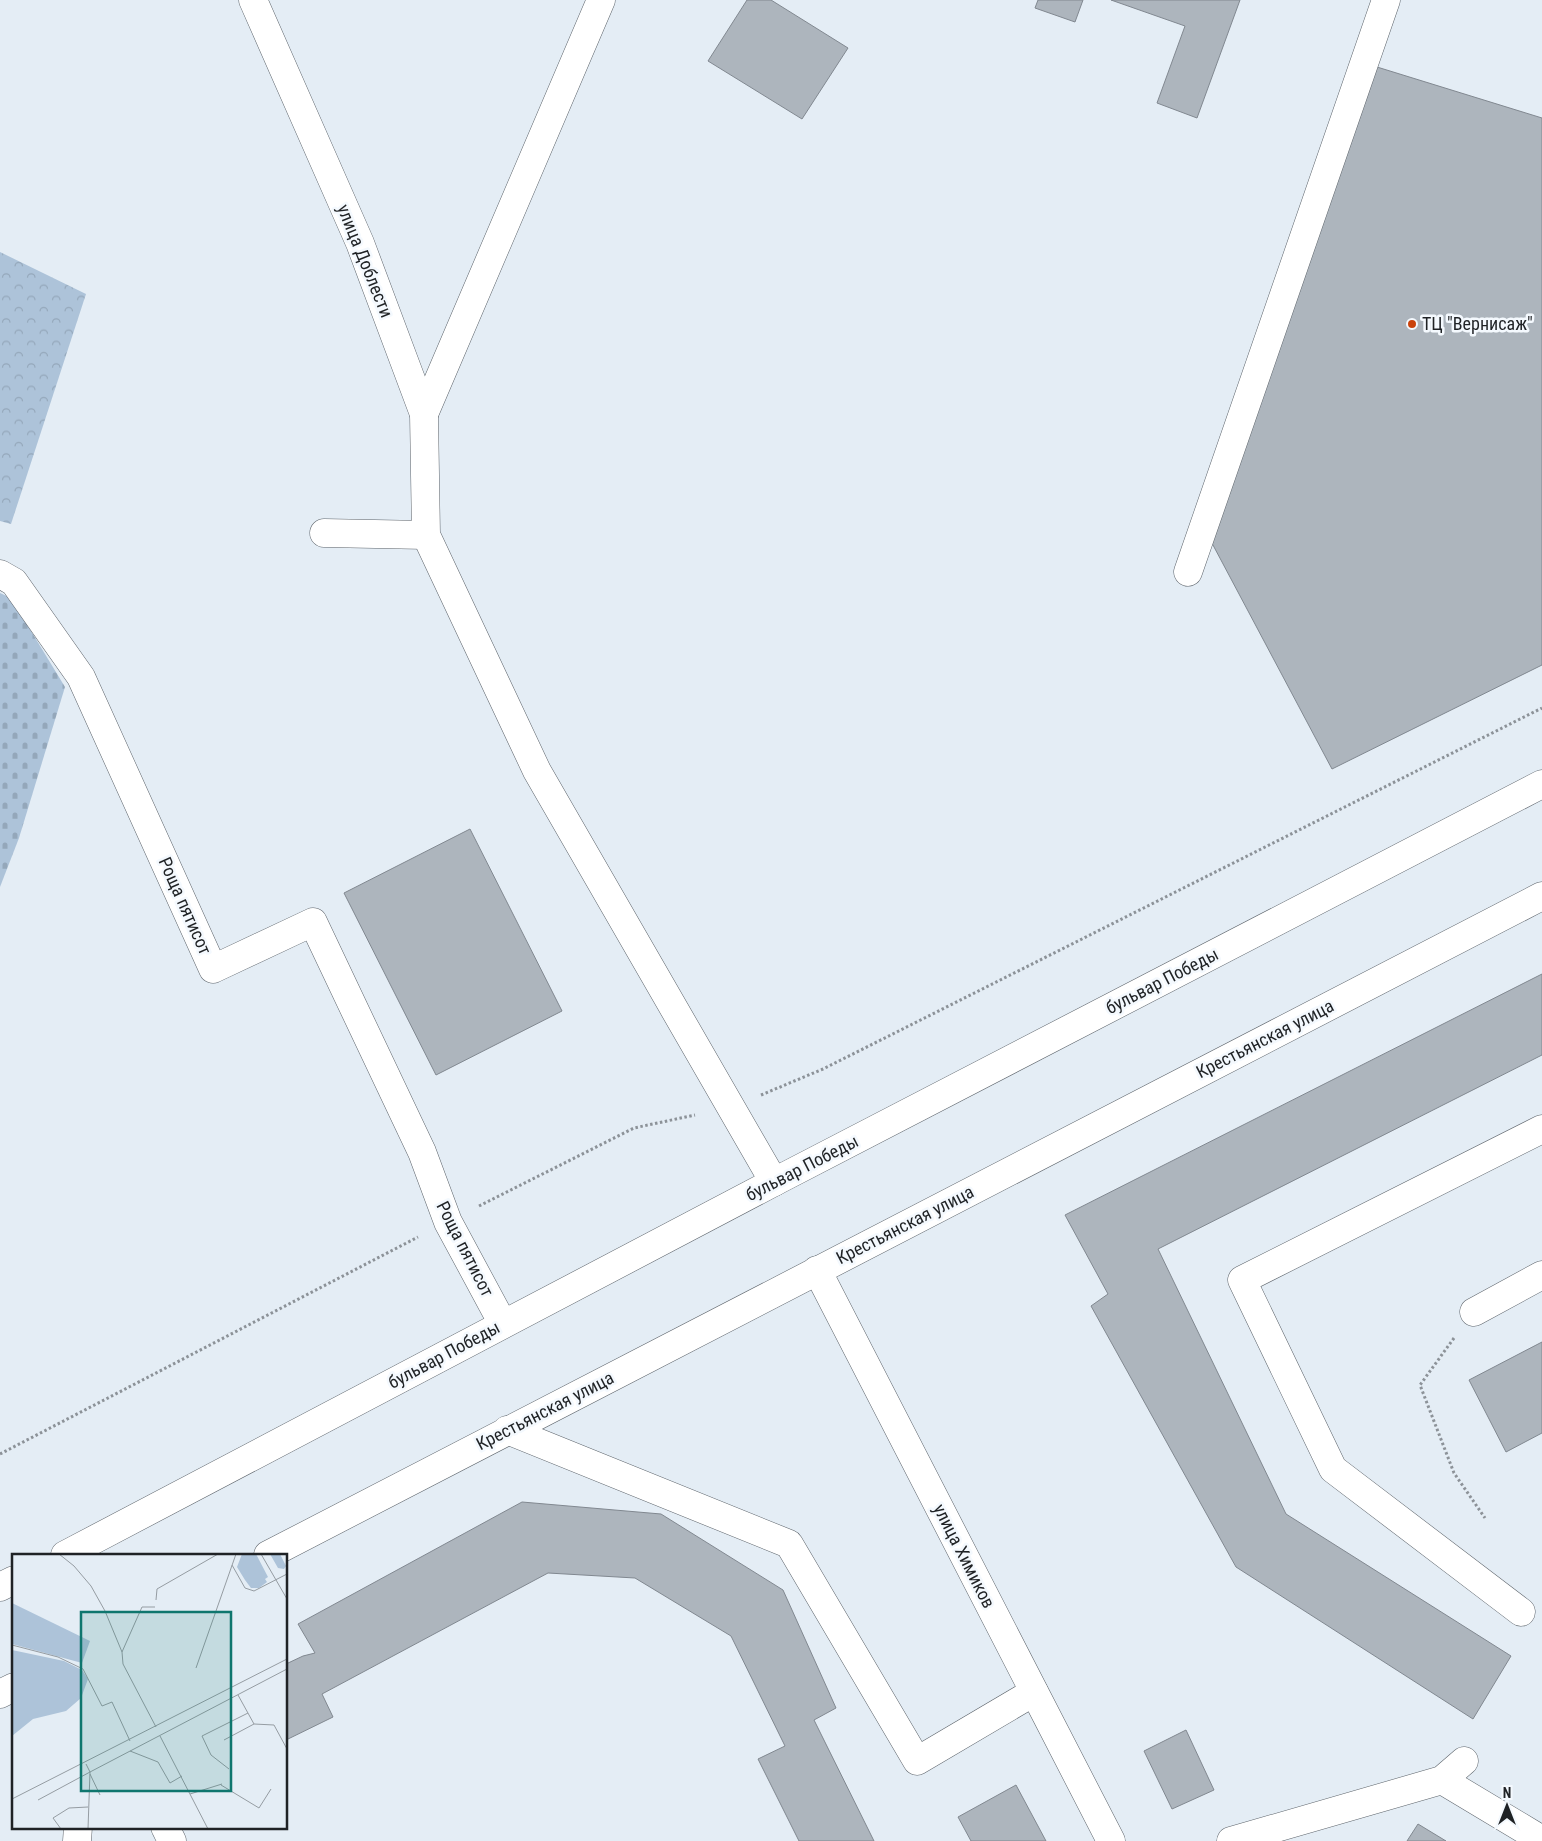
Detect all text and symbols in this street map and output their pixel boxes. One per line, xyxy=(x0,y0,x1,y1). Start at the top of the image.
street label: улица Доблести xyxy=(333,201,398,320)
place label: ТЦ "Вернисаж" xyxy=(1422,313,1533,334)
marker: ТЦ "Вернисаж" xyxy=(1406,318,1418,330)
street label: Роща пятисот xyxy=(155,854,216,958)
street label: бульвар Победы xyxy=(1102,943,1222,1018)
street label: Крестьянская улица xyxy=(1192,995,1337,1082)
street label: бульвар Победы xyxy=(742,1130,862,1205)
street label: Крестьянская улица xyxy=(832,1181,977,1268)
street label: Роща пятисот xyxy=(432,1198,499,1300)
street label: бульвар Победы xyxy=(384,1316,503,1393)
street label: Крестьянская улица xyxy=(472,1367,617,1454)
street label: улица Химиков xyxy=(929,1500,1000,1611)
inset map xyxy=(12,1554,288,1828)
north arrow xyxy=(1482,1781,1532,1831)
text: N xyxy=(1503,1785,1511,1801)

